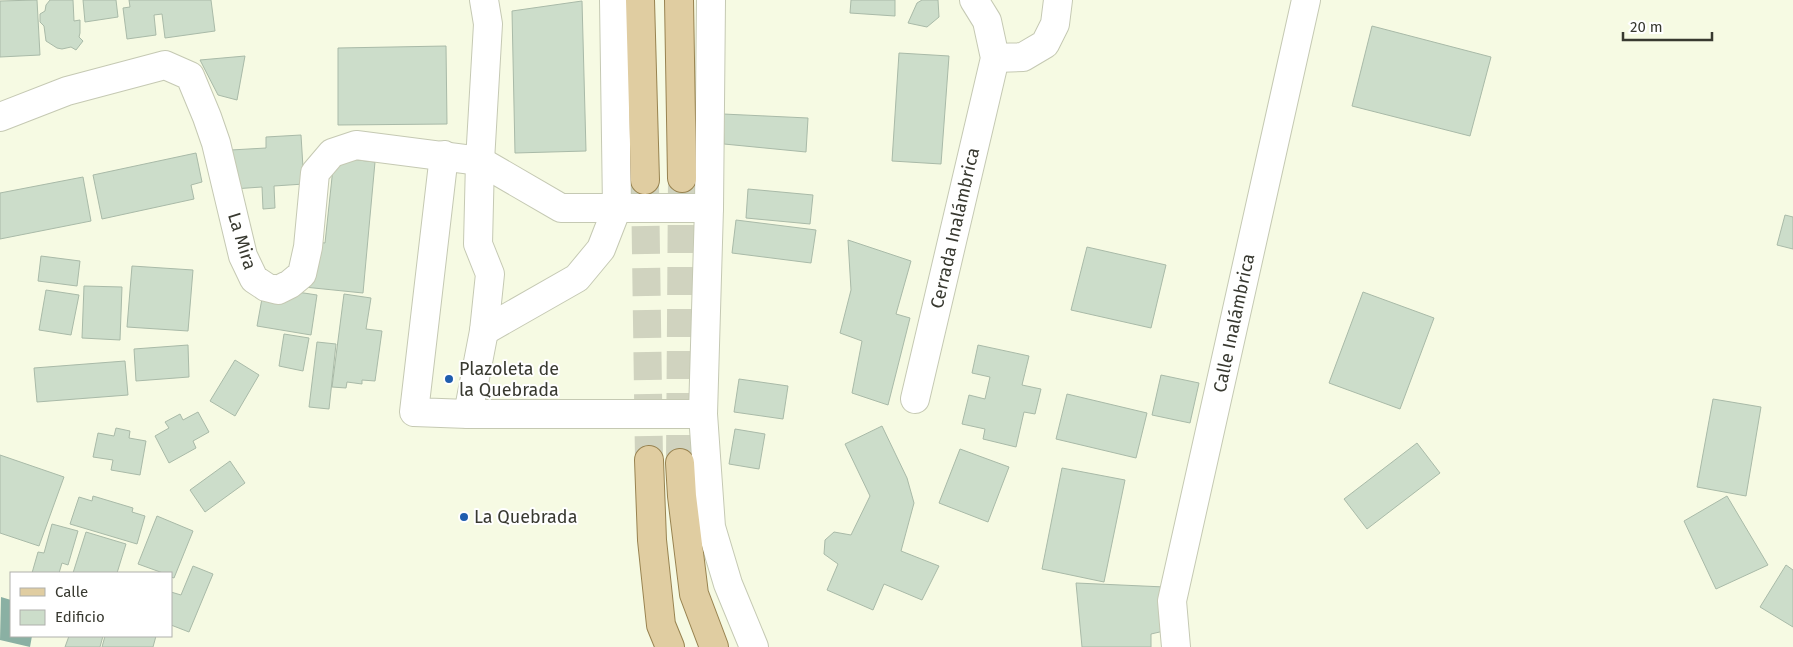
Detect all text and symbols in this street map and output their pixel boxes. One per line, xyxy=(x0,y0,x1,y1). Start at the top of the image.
scale bar xyxy=(1623,10,1712,42)
text: 20 m xyxy=(1630,18,1663,36)
street label: Cerrada Inalámbrica xyxy=(926,145,984,311)
street label: La Mira xyxy=(223,210,261,272)
street label: Calle Inalámbrica xyxy=(1209,252,1259,394)
place label: Plazoleta de la Quebrada xyxy=(459,358,559,401)
marker: Plazoleta de la Quebrada xyxy=(443,373,455,385)
place label: La Quebrada xyxy=(474,506,577,528)
marker: La Quebrada xyxy=(458,511,470,523)
legend xyxy=(10,572,172,637)
text: Calle xyxy=(55,583,88,601)
text: Edificio xyxy=(55,608,105,626)

